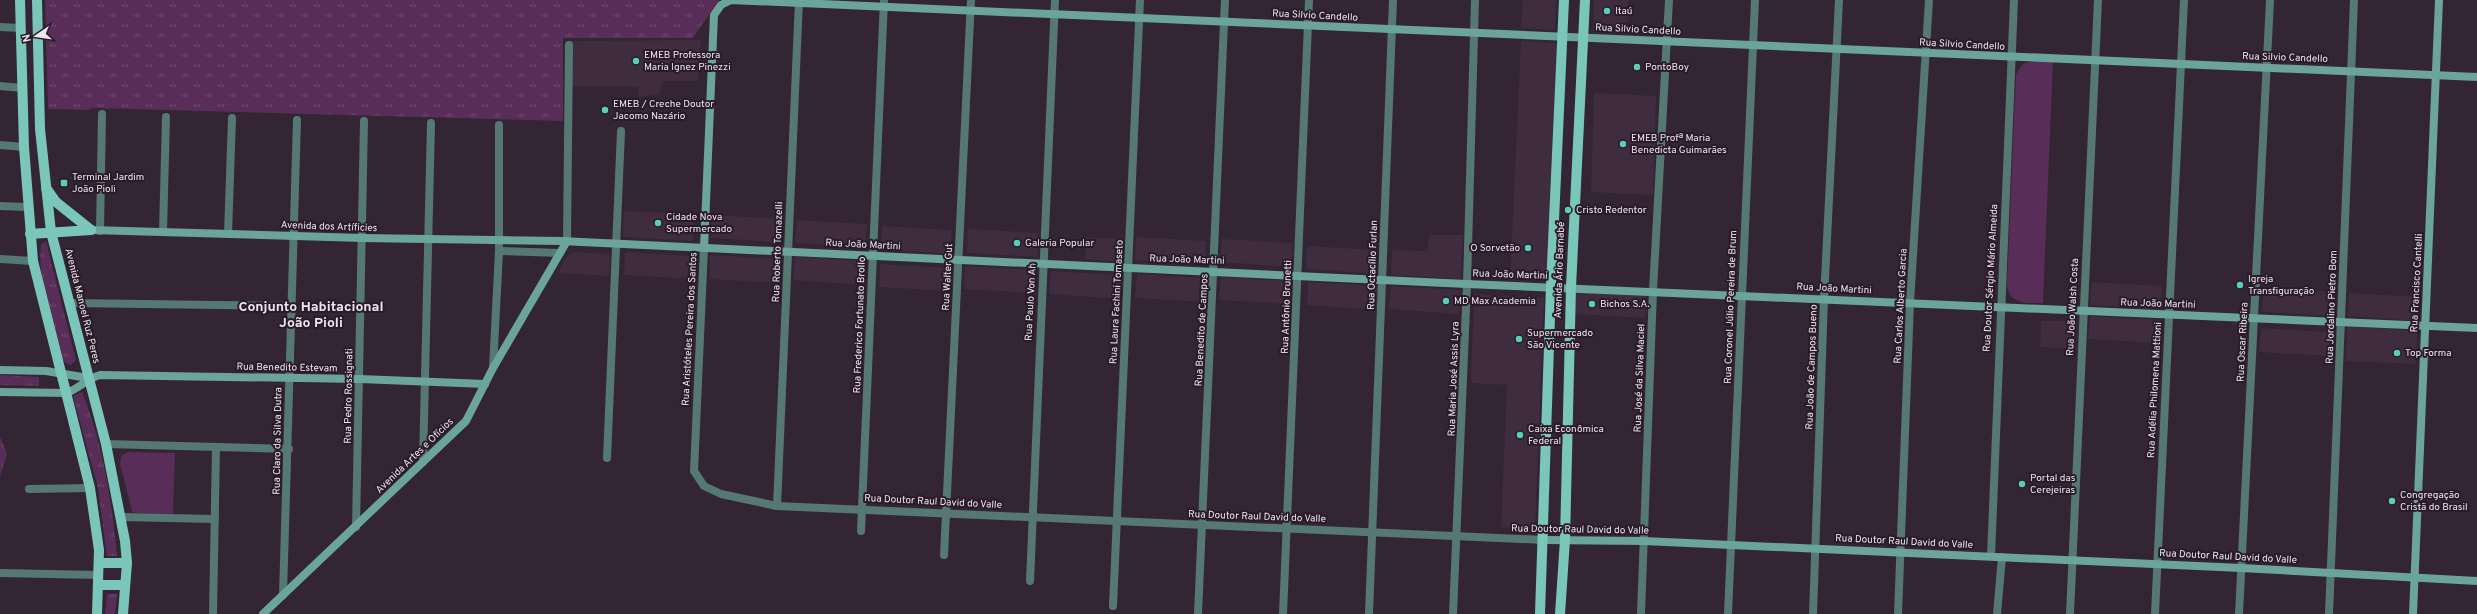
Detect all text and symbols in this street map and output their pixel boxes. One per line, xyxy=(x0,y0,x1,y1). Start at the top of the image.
place label: Itaú xyxy=(1615,5,1632,18)
marker: Itaú xyxy=(1602,6,1612,16)
street label: Rua Silvio Candello xyxy=(1272,7,1359,25)
north arrow xyxy=(16,16,56,56)
street label: Rua Silvio Candello xyxy=(1595,21,1682,39)
text: N xyxy=(20,33,35,43)
street label: Rua Silvio Candello xyxy=(1919,36,2006,54)
place label: EMEB Professora Maria Ignez Pinezzi xyxy=(644,49,731,74)
street label: Rua Silvio Candello xyxy=(2242,50,2329,66)
marker: EMEB Professora Maria Ignez Pinezzi xyxy=(631,56,641,66)
place label: PontoBoy xyxy=(1645,61,1689,74)
marker: PontoBoy xyxy=(1632,62,1642,72)
place label: EMEB / Creche Doutor Jacomo Nazário xyxy=(613,98,714,123)
marker: EMEB / Creche Doutor Jacomo Nazário xyxy=(600,105,610,115)
place label: EMEB Profª Maria Benedicta Guimarães xyxy=(1631,132,1727,157)
marker: EMEB Profª Maria Benedicta Guimarães xyxy=(1618,139,1628,149)
place label: Terminal Jardim João Pioli xyxy=(72,171,144,196)
marker: Terminal Jardim João Pioli xyxy=(59,178,69,188)
street label: Rua Roberto Tomazelli xyxy=(770,201,786,303)
place label: Cristo Redentor xyxy=(1576,204,1647,217)
street label: Rua Doutor Sérgio Mário Almeida xyxy=(1981,204,2001,352)
marker: Cristo Redentor xyxy=(1563,205,1573,215)
place label: Cidade Nova Supermercado xyxy=(666,211,732,236)
marker: Cidade Nova Supermercado xyxy=(653,218,663,228)
street label: Avenida dos Artíficies xyxy=(281,219,378,235)
street label: Rua Octacílio Furlan xyxy=(1365,220,1381,310)
street label: Avenida Ário Barnabé xyxy=(1552,221,1568,319)
street label: Rua Coronel Júlio Pereira de Brum xyxy=(1722,230,1740,384)
street label: Rua Francisco Cantelli xyxy=(2408,233,2426,333)
street label: Rua João Martini xyxy=(825,237,901,253)
place label: Galeria Popular xyxy=(1025,237,1094,250)
marker: Galeria Popular xyxy=(1012,238,1022,248)
street label: Rua Laura Fachini Tomaseto xyxy=(1107,239,1127,365)
place label: O Sorvetão xyxy=(1470,242,1520,255)
street label: Rua Walter Gut xyxy=(940,243,956,311)
marker: O Sorvetão xyxy=(1523,243,1533,253)
street label: Avenida Manoel Ruz Peres xyxy=(61,247,103,365)
street label: Rua Carlos Alberto Garcia xyxy=(1891,248,1911,364)
street label: Rua Jordalino Pietro Bom xyxy=(2324,250,2340,364)
street label: Rua Aristóteles Pereira dos Santos xyxy=(679,251,701,406)
street label: Rua João Martini xyxy=(1149,252,1225,268)
street label: Rua Frederico Fortunato Brollo xyxy=(851,256,869,394)
street label: Rua João Walsh Costa xyxy=(2064,258,2082,356)
street label: Rua Antônio Brunetti xyxy=(1279,260,1295,354)
street label: Rua Paulo Von Ah xyxy=(1022,263,1040,341)
street label: Rua João Martini xyxy=(1472,267,1548,283)
street label: Rua Benedito de Campos xyxy=(1193,273,1211,387)
place label: Igreja Transfiguração xyxy=(2248,273,2315,298)
marker: Igreja Transfiguração xyxy=(2235,280,2245,290)
street label: Rua João Martini xyxy=(1796,281,1872,297)
place label: MD Max Academia xyxy=(1454,295,1536,308)
marker: MD Max Academia xyxy=(1441,296,1451,306)
street label: Rua João Martini xyxy=(2120,296,2196,312)
place label: Bichos S.A. xyxy=(1600,298,1649,311)
district label: Conjunto Habitacional João Pioli xyxy=(239,299,383,332)
marker: Bichos S.A. xyxy=(1587,299,1597,309)
street label: Rua Oscar Ribeira xyxy=(2234,302,2252,382)
street label: Rua João de Campos Bueno xyxy=(1803,304,1821,430)
street label: Rua Maria José Assis Lyra xyxy=(1445,321,1463,437)
street label: Rua Adélia Philomena Mattioni xyxy=(2145,322,2165,458)
street label: Rua José da Silva Maciel xyxy=(1632,323,1648,433)
place label: Supermercado São Vicente xyxy=(1527,327,1593,352)
marker: Supermercado São Vicente xyxy=(1514,334,1524,344)
place label: Top Forma xyxy=(2405,347,2451,360)
street label: Rua Pedro Rossignati xyxy=(342,348,356,444)
marker: Top Forma xyxy=(2392,348,2402,358)
street label: Rua Benedito Estevam xyxy=(236,361,338,375)
street label: Rua Claro da Silva Dutra xyxy=(271,387,285,495)
street label: Avenida Artes e Ofícios xyxy=(373,415,457,497)
place label: Caixa Econômica Federal xyxy=(1528,423,1604,448)
marker: Caixa Econômica Federal xyxy=(1515,430,1525,440)
place label: Portal das Cerejeiras xyxy=(2030,472,2076,497)
marker: Portal das Cerejeiras xyxy=(2017,479,2027,489)
place label: Congregação Cristã do Brasil xyxy=(2400,489,2468,514)
street label: Rua Doutor Raul David do Valle xyxy=(864,492,1002,512)
marker: Congregação Cristã do Brasil xyxy=(2387,496,2397,506)
street label: Rua Doutor Raul David do Valle xyxy=(1188,508,1326,526)
street label: Rua Doutor Raul David do Valle xyxy=(1511,522,1649,538)
street label: Rua Doutor Raul David do Valle xyxy=(1835,532,1973,552)
street label: Rua Doutor Raul David do Valle xyxy=(2159,547,2297,567)

